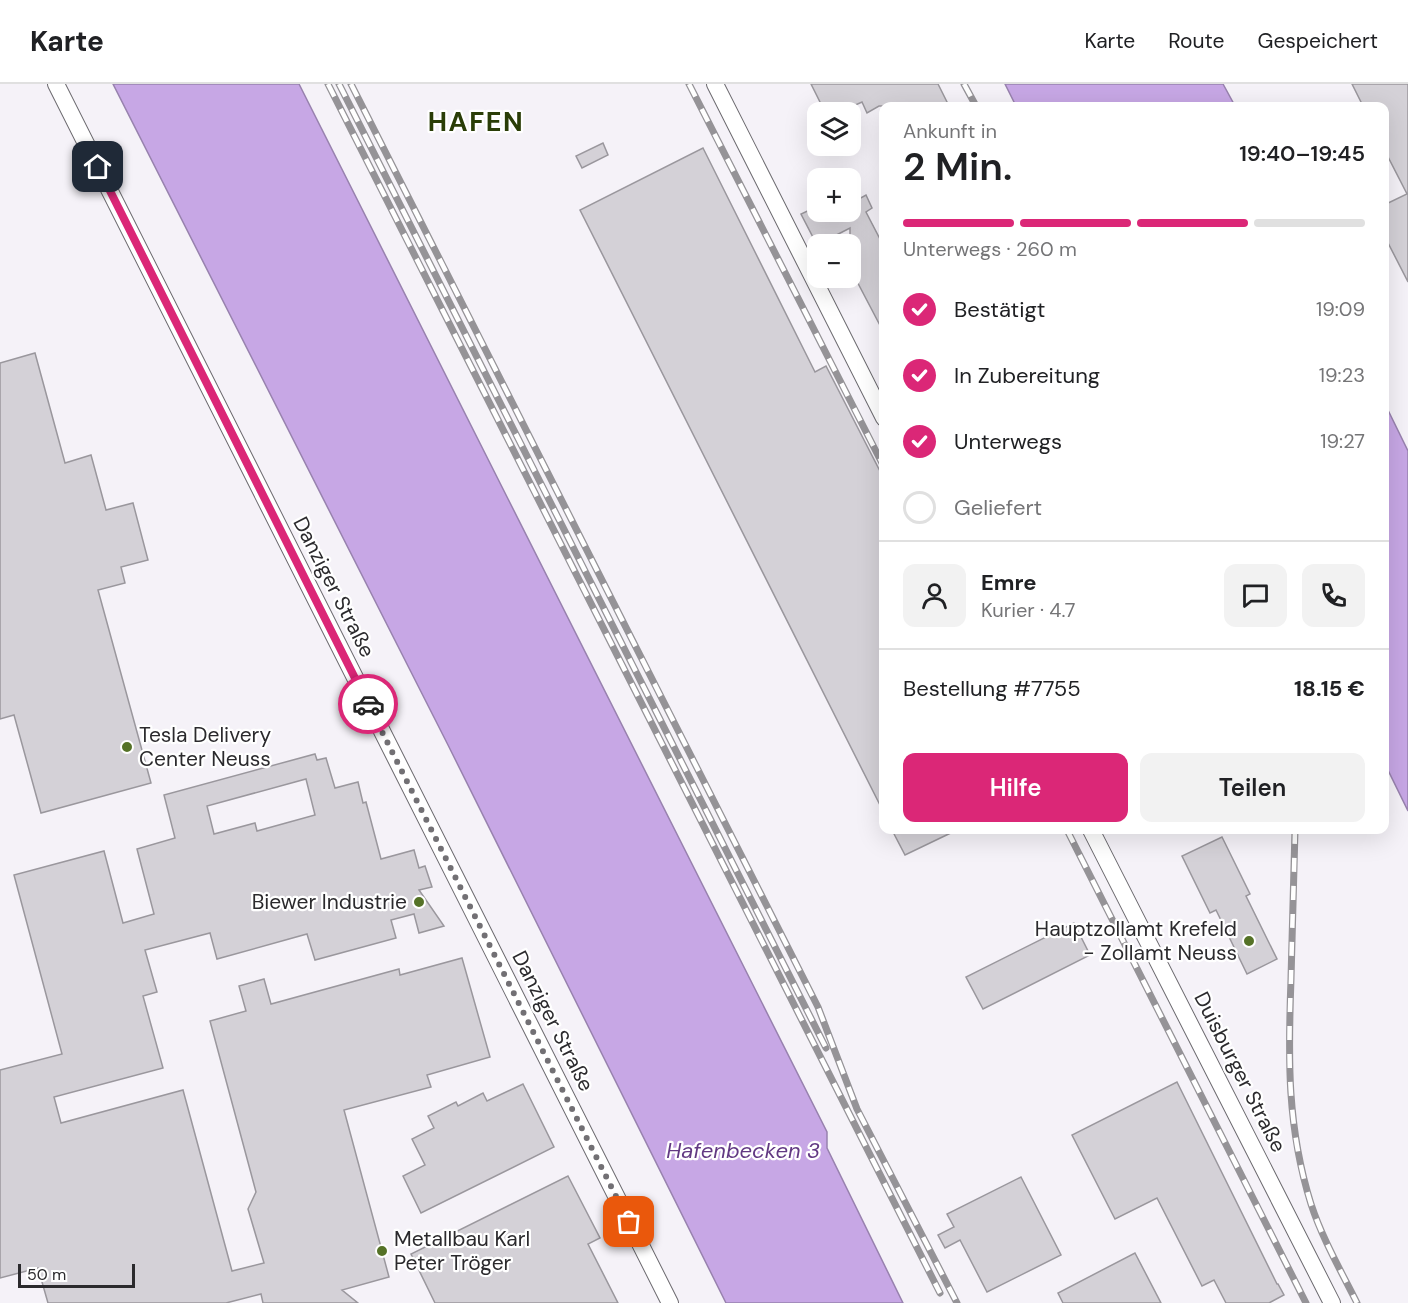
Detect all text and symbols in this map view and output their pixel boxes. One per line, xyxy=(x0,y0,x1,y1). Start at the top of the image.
text: Karte xyxy=(30,23,104,60)
text: Karte xyxy=(1084,27,1135,55)
text: Route xyxy=(1168,27,1224,55)
text: Gespeichert xyxy=(1257,27,1378,55)
map controls xyxy=(807,102,861,288)
button: layers xyxy=(807,102,861,156)
district label: HAFEN xyxy=(428,104,524,139)
text: Ankunft in xyxy=(903,118,997,144)
text: 19:40–19:45 xyxy=(1239,139,1365,168)
pin xyxy=(72,141,123,192)
text: 2 Min. xyxy=(903,141,1012,192)
icon: home xyxy=(81,150,114,183)
button: + xyxy=(807,168,861,222)
button: − xyxy=(807,234,861,288)
text: Unterwegs · 260 m xyxy=(903,236,1077,262)
icon: check xyxy=(903,293,936,326)
text: Bestätigt xyxy=(954,295,1045,324)
text: 19:09 xyxy=(1316,296,1365,322)
icon: check xyxy=(903,359,936,392)
text: In Zubereitung xyxy=(954,361,1100,390)
text: 19:23 xyxy=(1319,362,1365,388)
icon: check xyxy=(903,425,936,458)
text: Unterwegs xyxy=(954,427,1062,456)
text: 19:27 xyxy=(1320,428,1365,454)
text: Geliefert xyxy=(954,493,1042,522)
street label: Danziger Straße xyxy=(287,512,382,662)
button: person xyxy=(903,564,966,627)
button: chat xyxy=(1224,564,1287,627)
button: phone xyxy=(1302,564,1365,627)
text: Emre xyxy=(981,568,1037,597)
text: Kurier · 4.7 xyxy=(981,597,1076,623)
courier xyxy=(338,674,398,734)
text: Bestellung #7755 xyxy=(903,674,1081,703)
text: 18.15 € xyxy=(1294,674,1365,703)
icon: car xyxy=(352,688,385,721)
place label: Tesla Delivery Center Neuss xyxy=(139,721,271,773)
marker: Tesla Delivery Center Neuss xyxy=(120,740,134,754)
button: Hilfe xyxy=(903,753,1128,822)
button: Teilen xyxy=(1140,753,1365,822)
place label: Biewer Industrie xyxy=(252,888,407,916)
marker: Biewer Industrie xyxy=(412,895,426,909)
place label: Hauptzollamt Krefeld - Zollamt Neuss xyxy=(1035,915,1237,967)
marker: Hauptzollamt Krefeld - Zollamt Neuss xyxy=(1242,934,1256,948)
street label: Danziger Straße xyxy=(506,946,601,1096)
street label: Duisburger Straße xyxy=(1187,987,1293,1157)
water label: Hafenbecken 3 xyxy=(666,1136,820,1165)
pin xyxy=(603,1196,654,1247)
icon: bag xyxy=(612,1205,645,1238)
place label: Metallbau Karl Peter Tröger xyxy=(394,1225,530,1277)
marker: Metallbau Karl Peter Tröger xyxy=(375,1244,389,1258)
scale bar xyxy=(18,1261,135,1288)
text: 50 m xyxy=(27,1264,66,1285)

